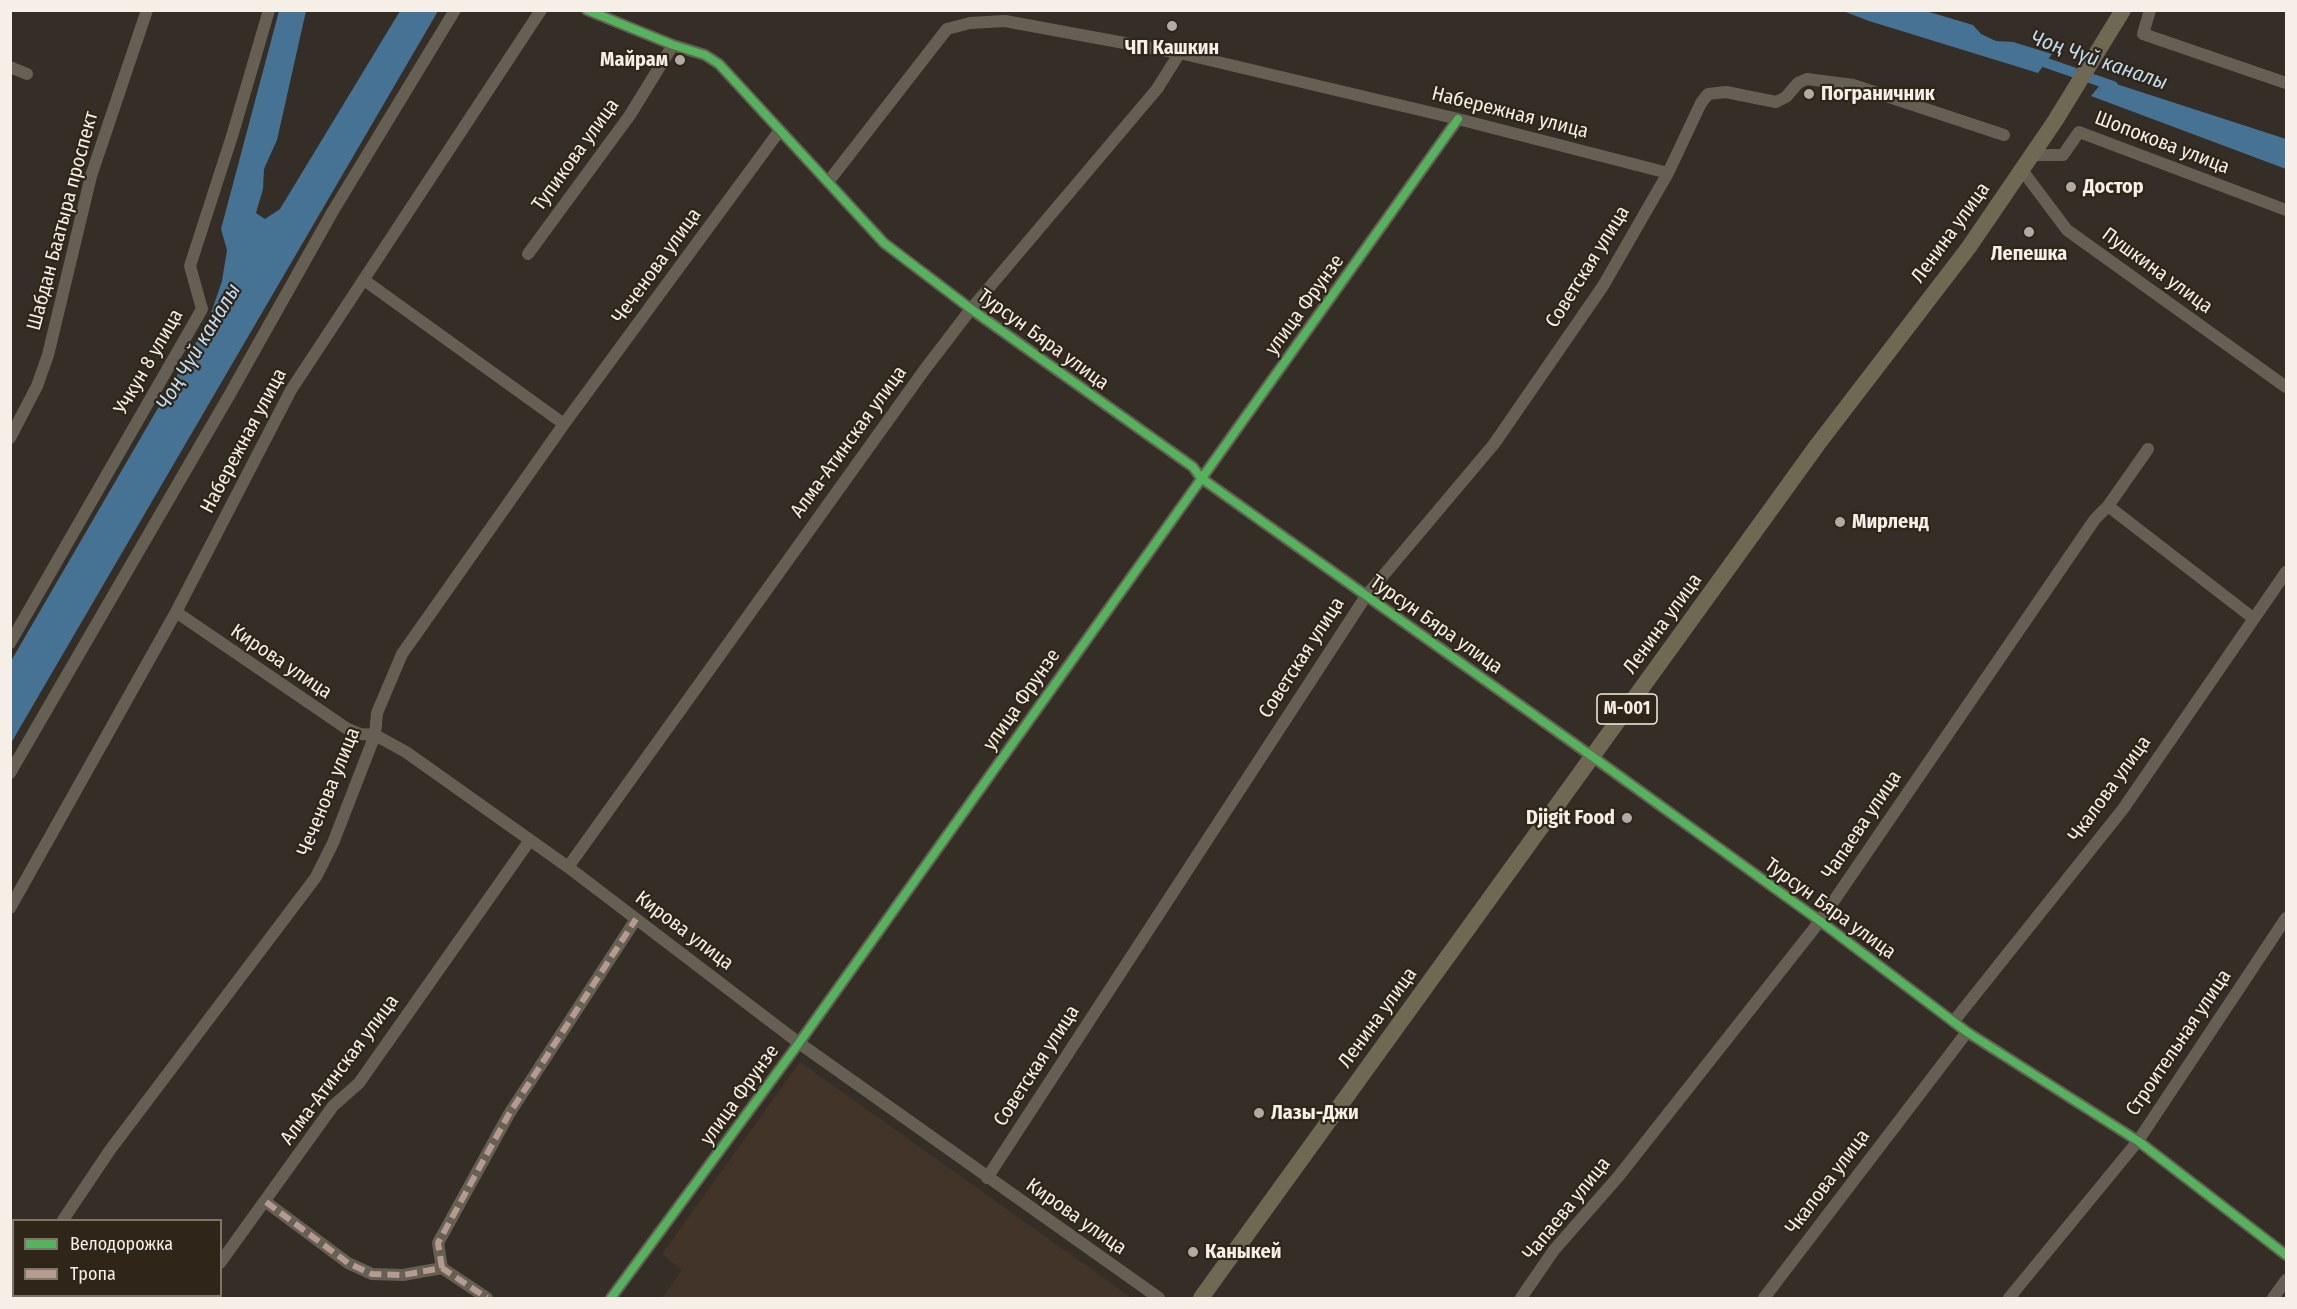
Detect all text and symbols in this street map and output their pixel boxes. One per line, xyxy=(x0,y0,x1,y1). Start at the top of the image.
marker: ЧП Кашкин xyxy=(1165,19,1179,33)
water label: Чоң Чүй каналы xyxy=(2027,26,2171,96)
place label: ЧП Кашкин xyxy=(1125,36,1219,60)
place label: Майрам xyxy=(600,48,668,72)
marker: Майрам xyxy=(673,53,687,67)
street label: Набережная улица xyxy=(1429,82,1591,144)
place label: Пограничник xyxy=(1821,82,1935,106)
marker: Пограничник xyxy=(1802,87,1816,101)
street label: Тупикова улица xyxy=(527,94,625,216)
street label: Шопокова улица xyxy=(2091,106,2233,180)
street label: Шабдан Баатыра проспект xyxy=(22,109,104,333)
place label: Достор xyxy=(2083,175,2144,199)
street label: Ленина улица xyxy=(1907,178,1995,288)
marker: Достор xyxy=(2064,180,2078,194)
street label: Советская улица xyxy=(1541,202,1635,332)
street label: Чеченова улица xyxy=(607,204,707,328)
street label: Пушкина улица xyxy=(2097,223,2217,319)
marker: Лепешка xyxy=(2022,225,2036,239)
place label: Лепешка xyxy=(1991,242,2067,266)
street label: улица Фрунзе xyxy=(1261,250,1349,360)
water label: Чоң Чүй каналы xyxy=(151,279,247,415)
street label: Турсун Бяра улица xyxy=(973,284,1113,396)
street label: Учкун 8 улица xyxy=(109,305,189,419)
street label: Алма-Атинская улица xyxy=(786,361,912,523)
street label: Набережная улица xyxy=(196,365,292,517)
place label: Мирленд xyxy=(1852,510,1929,534)
marker: Мирленд xyxy=(1833,515,1847,529)
street label: Ленина улица xyxy=(1619,569,1707,679)
street label: Турсун Бяра улица xyxy=(1365,570,1507,680)
street label: Советская улица xyxy=(1254,593,1350,723)
street label: Кирова улица xyxy=(226,619,336,705)
street label: улица Фрунзе xyxy=(978,645,1066,755)
road number: М-001 xyxy=(1597,694,1657,724)
street label: Чеченова улица xyxy=(292,724,366,860)
street label: Чкалова улица xyxy=(2064,731,2156,847)
street label: Чапаева улица xyxy=(1817,766,1907,884)
place label: Djigit Food xyxy=(1526,806,1615,830)
marker: Djigit Food xyxy=(1620,811,1634,825)
street label: Турсун Бяра улица xyxy=(1760,853,1900,965)
street label: Кирова улица xyxy=(630,886,738,976)
street label: Ленина улица xyxy=(1334,963,1422,1073)
street label: Строительная улица xyxy=(2121,965,2237,1121)
street label: Алма-Атинская улица xyxy=(276,990,404,1150)
street label: Советская улица xyxy=(989,1001,1085,1131)
street label: улица Фрунзе xyxy=(696,1040,784,1150)
place label: Лазы-Джи xyxy=(1271,1101,1359,1125)
marker: Лазы-Джи xyxy=(1252,1106,1266,1120)
street label: Чкалова улица xyxy=(1781,1125,1875,1239)
street label: Чапаева улица xyxy=(1518,1153,1616,1265)
street label: Кирова улица xyxy=(1021,1174,1131,1260)
legend xyxy=(12,1219,222,1297)
text: Велодорожка xyxy=(70,1233,173,1255)
place label: Каныкей xyxy=(1205,1240,1281,1264)
marker: Каныкей xyxy=(1186,1245,1200,1259)
text: Тропа xyxy=(70,1263,116,1285)

